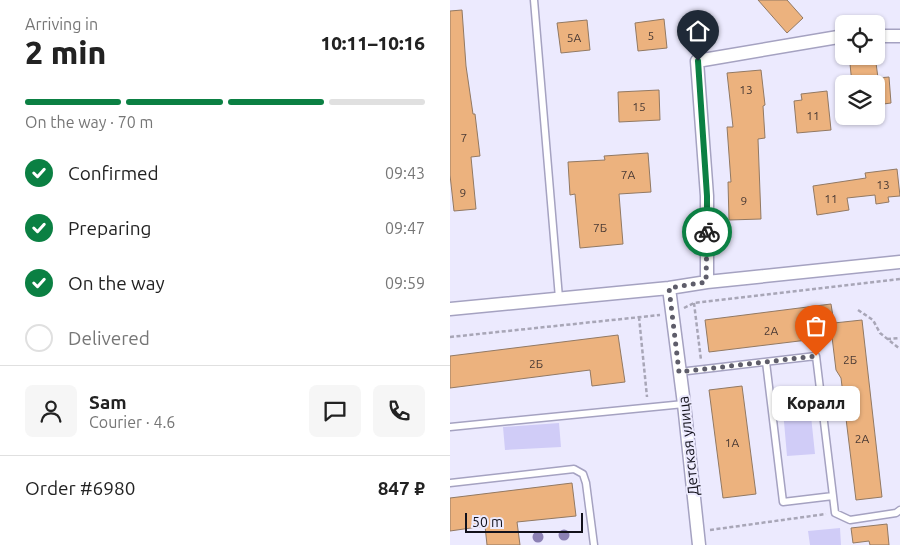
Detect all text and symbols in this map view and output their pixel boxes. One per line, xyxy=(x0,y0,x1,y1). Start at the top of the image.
pin xyxy=(677,10,719,61)
text: Arriving in xyxy=(25,15,98,33)
map controls xyxy=(835,15,885,125)
button: locate xyxy=(835,15,885,65)
icon: home xyxy=(684,17,712,45)
house number: 5 xyxy=(648,29,654,42)
house number: 5А xyxy=(567,31,581,44)
text: 10:11–10:16 xyxy=(320,32,425,54)
text: 2 min xyxy=(25,34,106,70)
button: layers xyxy=(835,75,885,125)
house number: 13 xyxy=(739,83,753,96)
house number: 15 xyxy=(632,100,646,113)
house number: 11 xyxy=(806,109,820,122)
text: On the way · 70 m xyxy=(25,113,153,131)
house number: 7 xyxy=(461,131,467,144)
icon: check xyxy=(25,159,53,187)
text: Confirmed xyxy=(68,162,159,184)
text: 09:43 xyxy=(385,164,425,182)
house number: 7А xyxy=(621,168,635,181)
house number: 13 xyxy=(876,178,890,191)
house number: 9 xyxy=(460,186,466,199)
house number: 11 xyxy=(824,192,838,205)
house number: 9 xyxy=(741,194,747,207)
courier xyxy=(682,207,732,257)
icon: check xyxy=(25,214,53,242)
text: Preparing xyxy=(68,217,152,239)
icon: bike xyxy=(693,218,721,246)
text: 09:47 xyxy=(385,219,425,237)
house number: 7Б xyxy=(593,221,607,234)
icon: check xyxy=(25,269,53,297)
text: On the way xyxy=(68,272,165,294)
text: 09:59 xyxy=(385,274,425,292)
pin xyxy=(795,305,837,356)
icon: bag xyxy=(802,312,830,340)
house number: 2А xyxy=(764,324,778,337)
text: Delivered xyxy=(68,327,150,349)
house number: 2Б xyxy=(843,353,857,366)
house number: 2Б xyxy=(529,357,543,370)
button: person xyxy=(25,385,77,437)
button: chat xyxy=(309,385,361,437)
button: phone xyxy=(373,385,425,437)
callout: Коралл xyxy=(772,386,860,421)
text: Sam xyxy=(89,391,127,413)
text: Коралл xyxy=(787,394,845,412)
street label: Детская улица xyxy=(674,395,702,497)
text: Courier · 4.6 xyxy=(89,413,175,431)
house number: 2А xyxy=(855,432,869,445)
house number: 1А xyxy=(725,436,739,449)
text: Order #6980 xyxy=(25,477,135,499)
text: 847 ₽ xyxy=(378,477,425,499)
scale bar xyxy=(465,510,582,533)
text: 50 m xyxy=(472,514,503,530)

